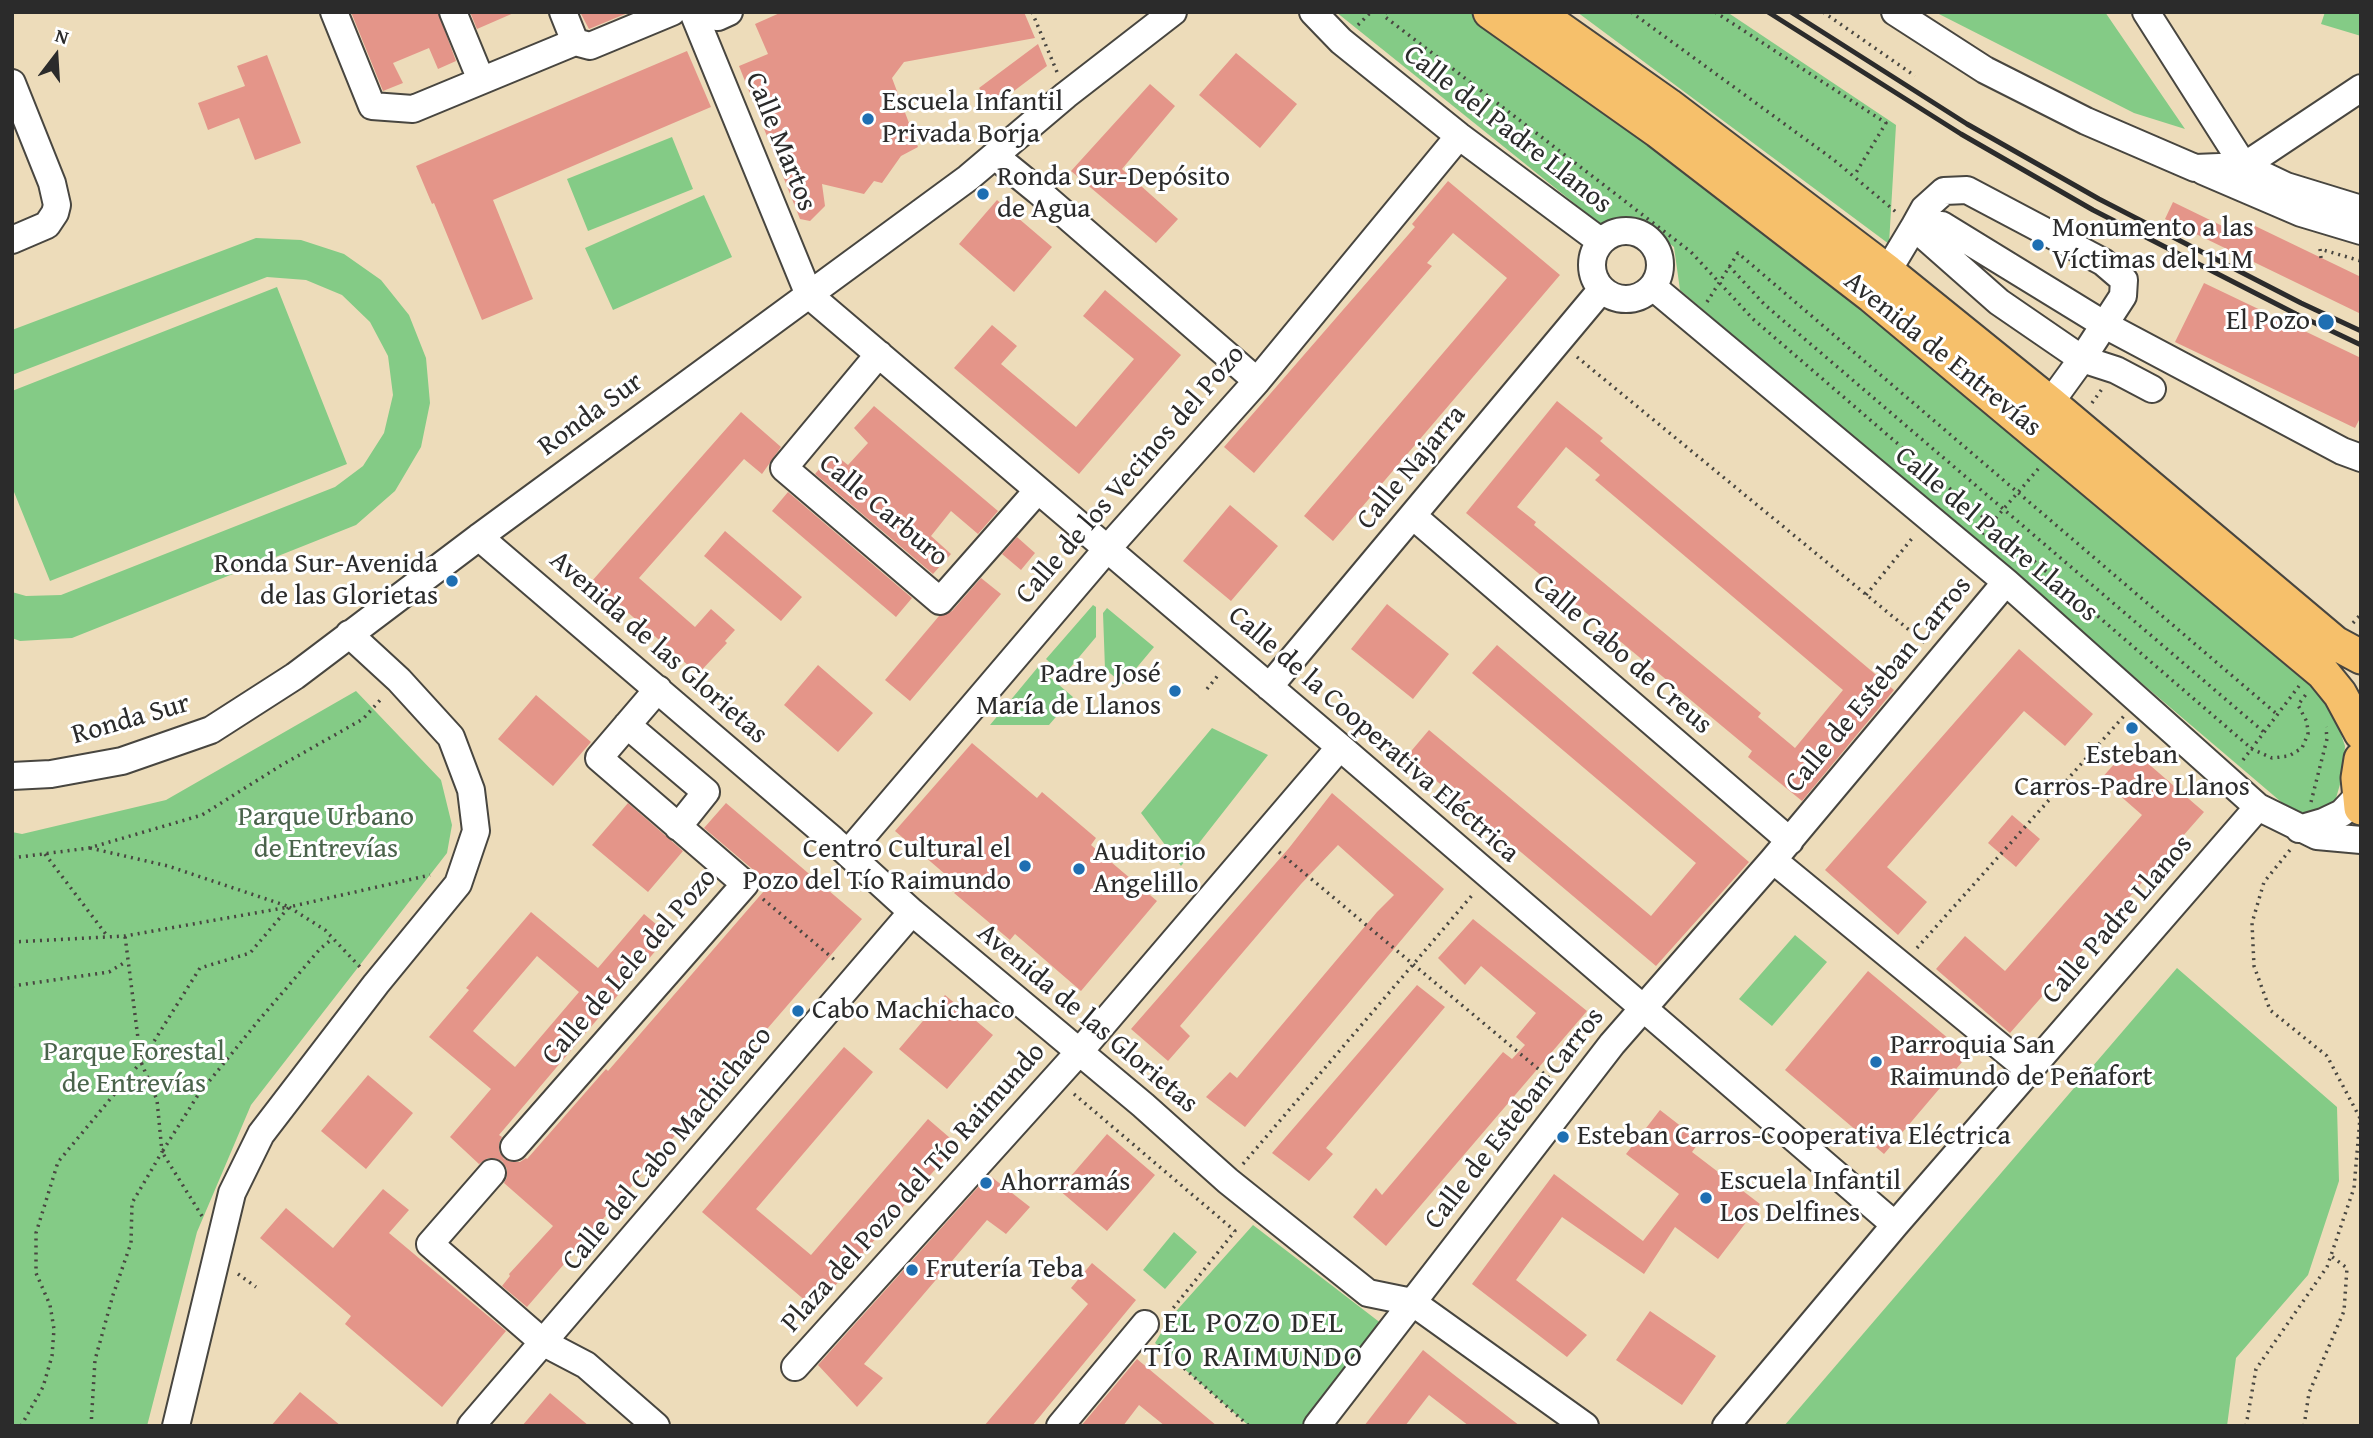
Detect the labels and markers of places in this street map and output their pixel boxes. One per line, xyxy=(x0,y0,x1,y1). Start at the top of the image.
place label: Escuela Infantil Privada Borja xyxy=(882,86,1063,152)
marker: Escuela Infantil Privada Borja xyxy=(860,111,876,127)
place label: Ronda Sur-Depósito de Agua xyxy=(997,161,1230,227)
marker: Ronda Sur-Depósito de Agua xyxy=(975,186,991,202)
place label: Monumento a las Víctimas del 11M xyxy=(2052,212,2254,278)
marker: Monumento a las Víctimas del 11M xyxy=(2030,237,2046,253)
place label: El Pozo xyxy=(2226,305,2310,339)
marker: El Pozo xyxy=(2316,312,2336,332)
place label: Ronda Sur-Avenida de las Glorietas xyxy=(214,548,438,614)
marker: Ronda Sur-Avenida de las Glorietas xyxy=(444,573,460,589)
place label: Padre José María de Llanos xyxy=(976,658,1161,724)
marker: Padre José María de Llanos xyxy=(1167,683,1183,699)
marker: Esteban Carros-Padre Llanos xyxy=(2124,720,2140,736)
place label: Esteban Carros-Padre Llanos xyxy=(2014,739,2250,805)
place label: Centro Cultural el Pozo del Tío Raimundo xyxy=(743,833,1011,899)
place label: Auditorio Angelillo xyxy=(1093,836,1206,902)
marker: Centro Cultural el Pozo del Tío Raimundo xyxy=(1017,858,1033,874)
marker: Auditorio Angelillo xyxy=(1071,861,1087,877)
place label: Cabo Machichaco xyxy=(812,994,1015,1028)
marker: Cabo Machichaco xyxy=(790,1003,806,1019)
place label: Parroquia San Raimundo de Peñafort xyxy=(1890,1029,2152,1095)
marker: Parroquia San Raimundo de Peñafort xyxy=(1868,1054,1884,1070)
place label: Esteban Carros-Cooperativa Eléctrica xyxy=(1577,1120,2011,1154)
marker: Esteban Carros-Cooperativa Eléctrica xyxy=(1555,1129,1571,1145)
place label: Escuela Infantil Los Delfines xyxy=(1720,1165,1901,1231)
place label: Ahorramás xyxy=(1000,1166,1130,1200)
marker: Ahorramás xyxy=(978,1175,994,1191)
marker: Escuela Infantil Los Delfines xyxy=(1698,1190,1714,1206)
place label: Frutería Teba xyxy=(926,1253,1084,1287)
marker: Frutería Teba xyxy=(904,1262,920,1278)

